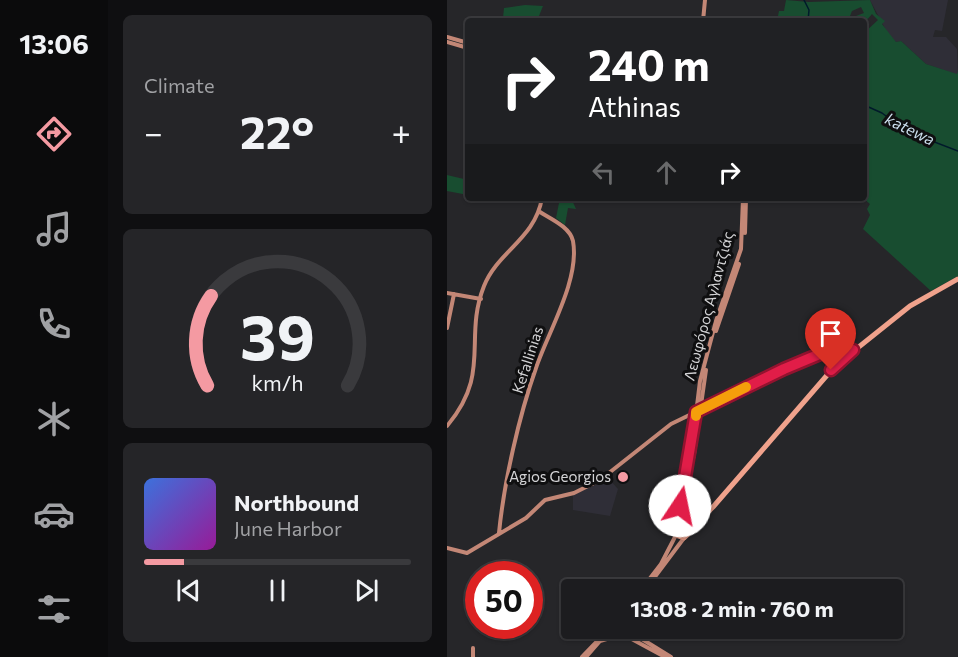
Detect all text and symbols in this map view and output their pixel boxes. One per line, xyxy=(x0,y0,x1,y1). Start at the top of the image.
text: 13:06 xyxy=(19,27,89,60)
text: 240 m xyxy=(588,38,710,90)
icon: right xyxy=(489,42,567,120)
text: Climate xyxy=(144,73,214,97)
text: Athinas xyxy=(588,90,681,123)
text: 22° xyxy=(240,103,314,158)
water label: katewa xyxy=(882,108,938,149)
text: − xyxy=(144,111,163,152)
text: + xyxy=(392,111,411,152)
icon: directions xyxy=(33,113,75,155)
icon: left xyxy=(587,156,620,189)
icon: ahead xyxy=(650,156,683,189)
icon: right xyxy=(713,156,746,189)
icon: music xyxy=(33,208,75,250)
street label: Λεωφόρος Αγλαντζιάς xyxy=(679,229,737,382)
text: 39 xyxy=(240,297,315,373)
icon: phone xyxy=(33,303,75,345)
pin xyxy=(805,308,856,370)
icon: arrive xyxy=(814,317,847,350)
street label: Kefallinias xyxy=(508,324,546,396)
text: km/h xyxy=(251,369,304,395)
icon: climate xyxy=(33,398,75,440)
place label: Agios Georgios xyxy=(509,467,611,485)
marker: Agios Georgios xyxy=(616,470,630,484)
position arrow xyxy=(648,474,712,538)
text: Northbound xyxy=(234,489,359,516)
icon: car xyxy=(33,493,75,535)
text: June Harbor xyxy=(234,516,342,540)
speed limit sign: 50 xyxy=(465,561,543,639)
icon: previous xyxy=(172,574,205,607)
icon: pause xyxy=(261,574,294,607)
icon: next xyxy=(350,574,383,607)
icon: filters xyxy=(33,588,75,630)
text: 13:08 · 2 min · 760 m xyxy=(630,595,834,622)

